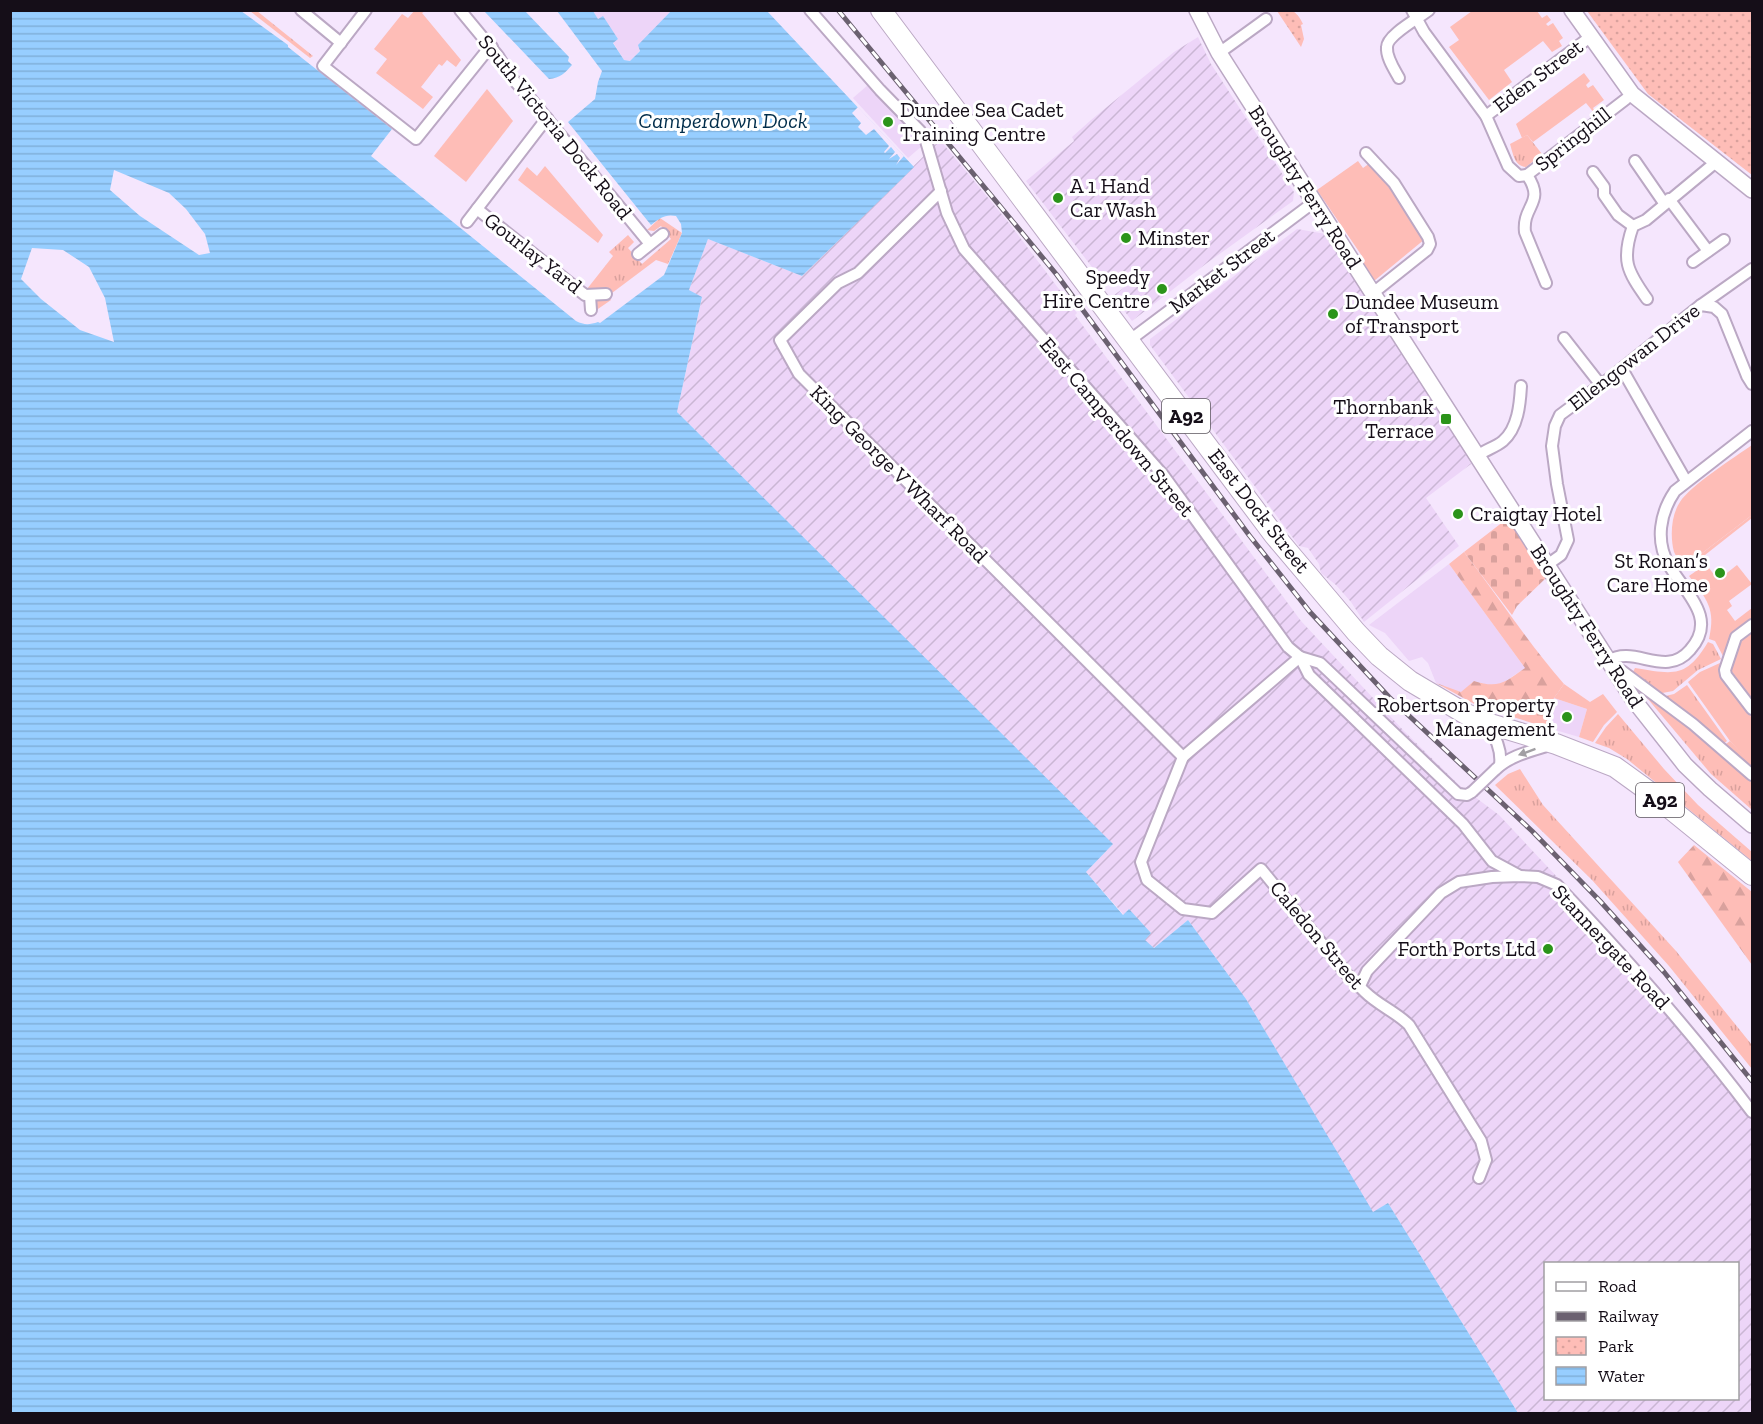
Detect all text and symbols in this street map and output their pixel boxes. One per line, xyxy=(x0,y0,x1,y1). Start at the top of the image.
street label: South Victoria Dock Road xyxy=(473,29,638,224)
street label: Eden Street xyxy=(1488,34,1588,117)
place label: Dundee Sea Cadet Training Centre xyxy=(900,97,1064,146)
street label: Broughty Ferry Road xyxy=(1243,101,1368,273)
street label: Springhill xyxy=(1530,101,1616,176)
water label: Camperdown Dock xyxy=(638,107,808,134)
marker: Dundee Sea Cadet Training Centre xyxy=(881,115,895,129)
place label: A 1 Hand Car Wash xyxy=(1070,173,1156,222)
marker: A 1 Hand Car Wash xyxy=(1051,191,1065,205)
street label: Gourlay Yard xyxy=(479,207,588,299)
street label: Market Street xyxy=(1164,223,1279,318)
place label: Minster xyxy=(1138,225,1210,250)
marker: Minster xyxy=(1119,231,1133,245)
place label: Speedy Hire Centre xyxy=(1043,264,1150,313)
marker: Speedy Hire Centre xyxy=(1155,282,1169,296)
place label: Dundee Museum of Transport xyxy=(1345,289,1499,338)
street label: Ellengowan Drive xyxy=(1563,297,1705,416)
marker: Dundee Museum of Transport xyxy=(1326,307,1340,321)
street label: East Camperdown Street xyxy=(1035,332,1200,522)
street label: King George V Wharf Road xyxy=(805,380,994,568)
place label: Thornbank Terrace xyxy=(1333,394,1434,443)
road number: A92 xyxy=(1162,399,1210,433)
marker: Thornbank Terrace xyxy=(1439,412,1453,426)
street label: East Dock Street xyxy=(1203,444,1316,578)
place label: Craigtay Hotel xyxy=(1470,501,1602,526)
marker: Craigtay Hotel xyxy=(1451,507,1465,521)
street label: Broughty Ferry Road xyxy=(1525,540,1650,712)
place label: St Ronan’s Care Home xyxy=(1607,548,1708,597)
marker: St Ronan’s Care Home xyxy=(1713,566,1727,580)
place label: Robertson Property Management xyxy=(1377,692,1555,741)
marker: Robertson Property Management xyxy=(1560,710,1574,724)
one-way arrow xyxy=(1518,748,1536,758)
road number: A92 xyxy=(1636,783,1684,817)
street label: Caledon Street xyxy=(1265,875,1370,994)
street label: Stannergate Road xyxy=(1547,879,1676,1014)
place label: Forth Ports Ltd xyxy=(1397,936,1536,961)
marker: Forth Ports Ltd xyxy=(1541,942,1555,956)
legend xyxy=(1544,1262,1739,1400)
text: Road xyxy=(1598,1275,1637,1297)
text: Railway xyxy=(1598,1305,1660,1327)
text: Park xyxy=(1598,1335,1634,1357)
text: Water xyxy=(1598,1365,1645,1387)

